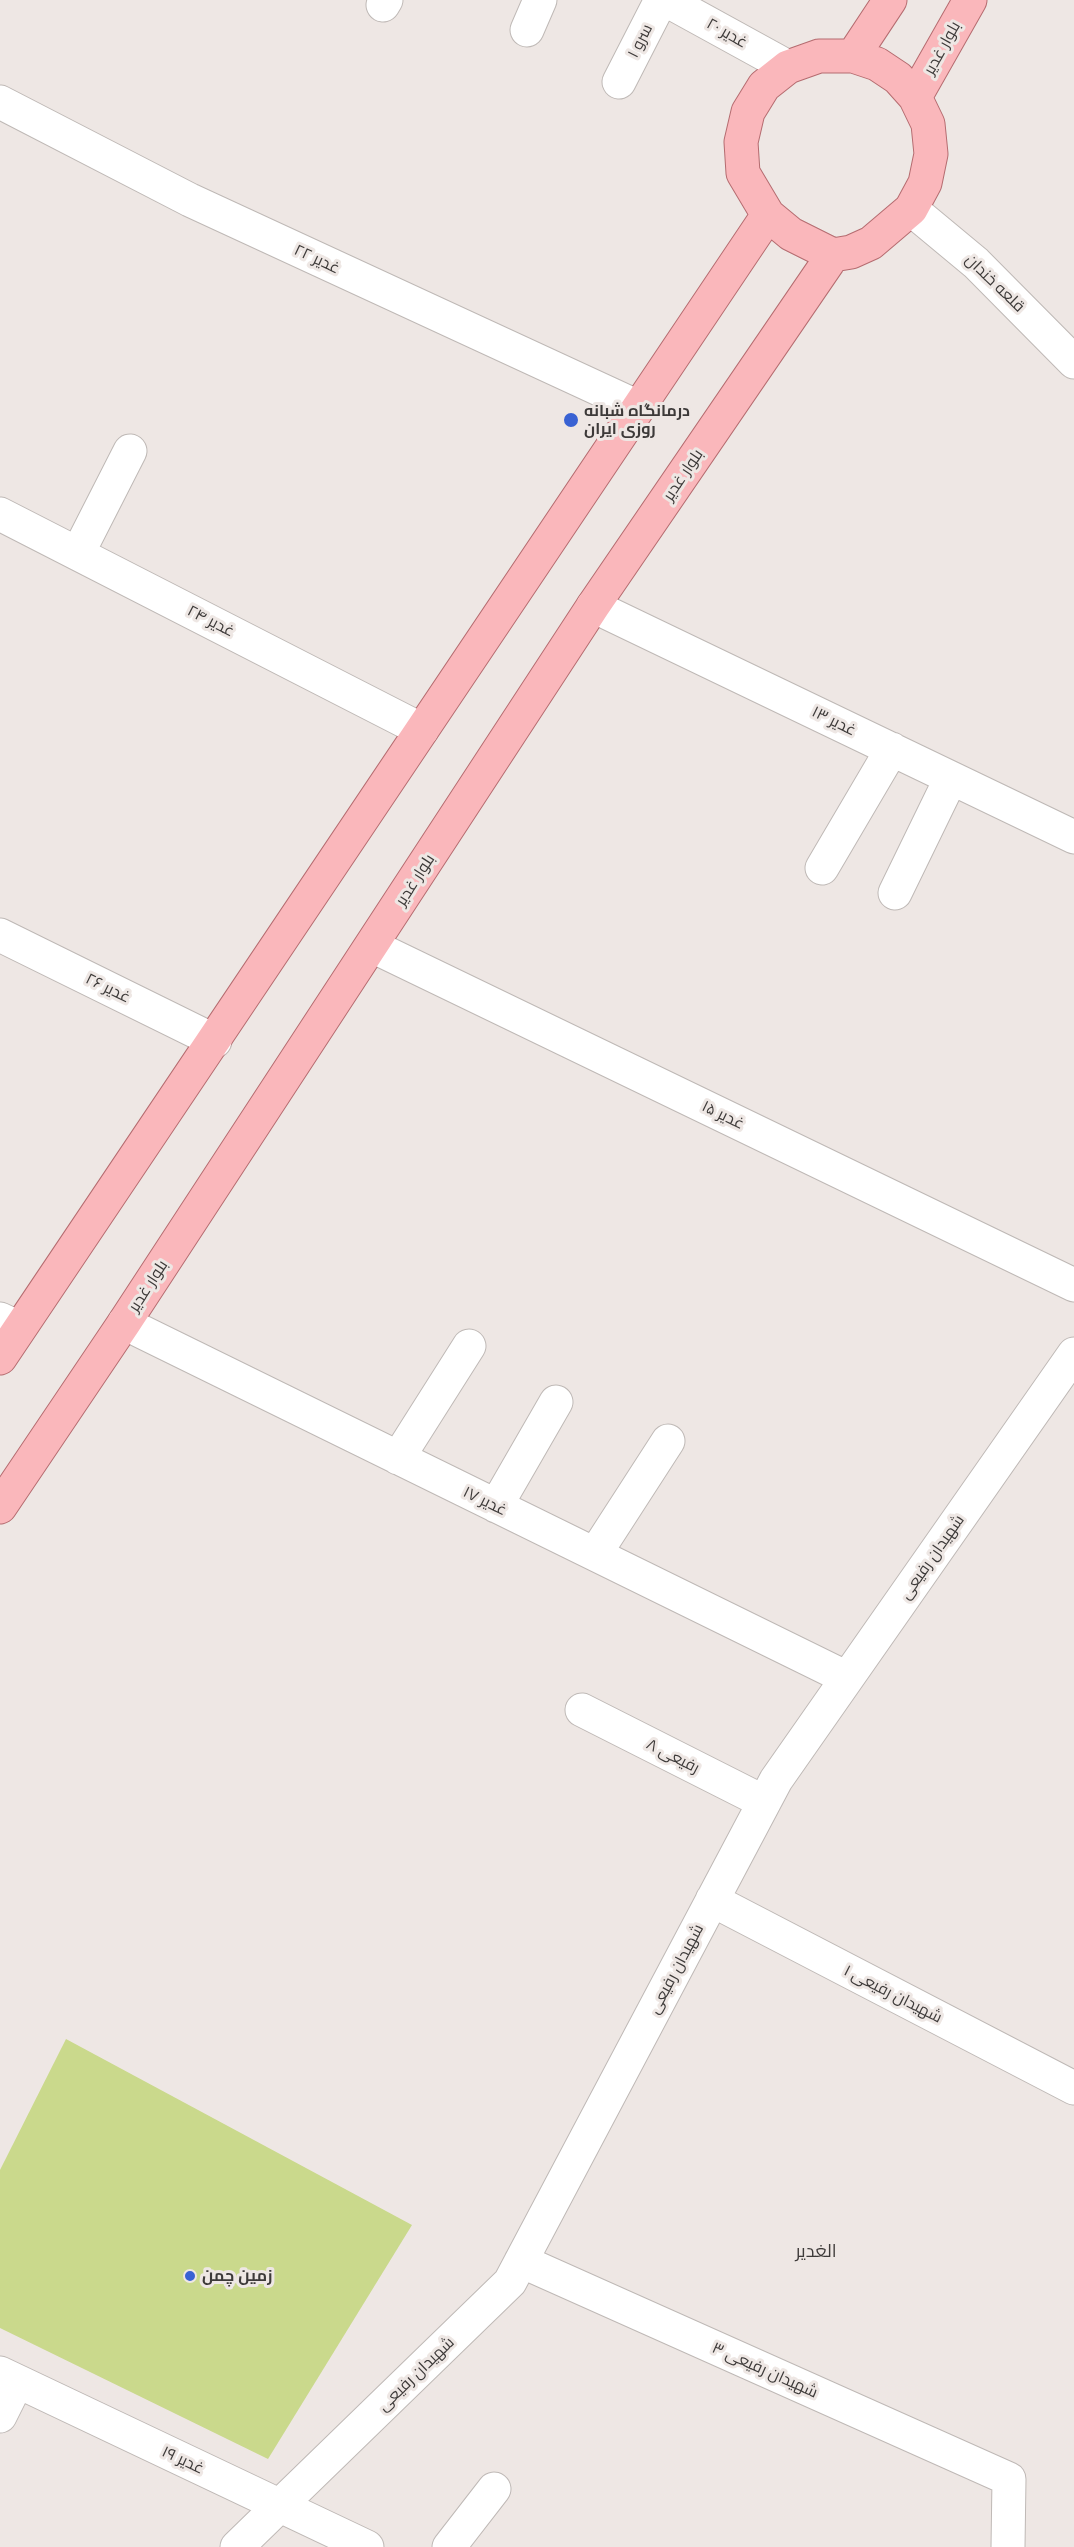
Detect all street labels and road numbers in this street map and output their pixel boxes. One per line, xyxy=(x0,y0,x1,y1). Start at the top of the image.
street label: ۲۰ غدیر xyxy=(703,14,751,52)
street label: بلوار غدیر xyxy=(920,18,964,78)
street label: سرو ۱ xyxy=(623,21,657,61)
street label: ۲۲ غدیر xyxy=(291,240,343,278)
street label: قلعه خندان xyxy=(961,250,1029,316)
street label: بلوار غدیر xyxy=(659,446,707,504)
street label: ۲۴ غدیر xyxy=(184,601,238,641)
street label: ۱۳ غدیر xyxy=(809,702,859,740)
street label: بلوار غدیر xyxy=(391,850,439,910)
street label: ۲۶ غدیر xyxy=(83,969,133,1007)
street label: ۱۵ غدیر xyxy=(699,1097,747,1133)
street label: بلوار غدیر xyxy=(124,1256,172,1316)
street label: ۱۷ غدیر xyxy=(460,1482,510,1520)
street label: شهیدان رفیعی xyxy=(896,1511,968,1603)
street label: رفیعی ۸ xyxy=(643,1735,703,1777)
street label: شهیدان رفیعی xyxy=(644,1921,708,2017)
street label: ۱ شهیدان رفیعی xyxy=(841,1961,945,2027)
street label: شهیدان رفیعی xyxy=(374,2333,458,2415)
street label: ۳ شهیدان رفیعی xyxy=(709,2338,821,2402)
street label: ۱۹ غدیر xyxy=(159,2442,207,2478)

